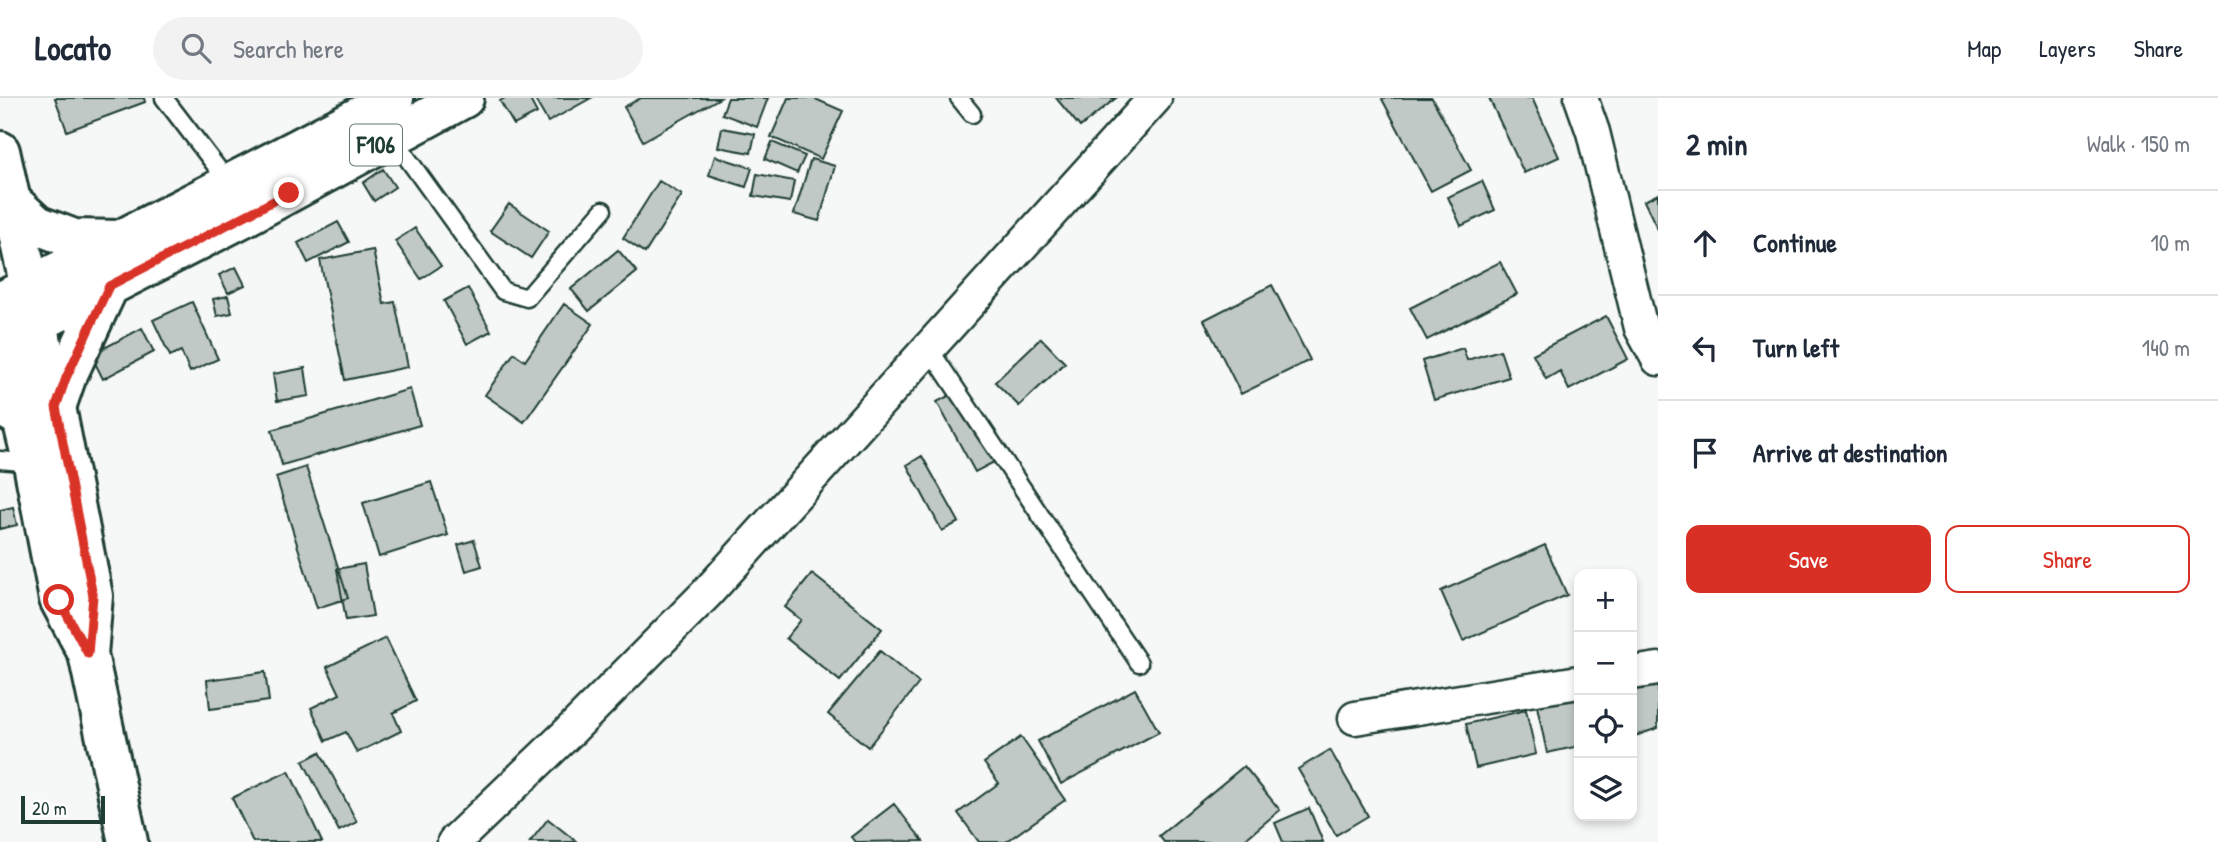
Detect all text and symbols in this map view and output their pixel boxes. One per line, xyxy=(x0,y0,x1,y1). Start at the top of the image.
search box xyxy=(153,17,643,80)
text: Locato xyxy=(35,26,111,70)
icon: search xyxy=(177,29,215,67)
text: Search here xyxy=(233,31,344,66)
text: Map xyxy=(1967,32,2001,64)
text: Layers xyxy=(2039,32,2096,64)
text: Share xyxy=(2134,32,2183,64)
text: 2 min xyxy=(1686,124,1748,164)
road number: F106 xyxy=(350,125,402,166)
text: Walk · 150 m xyxy=(2087,128,2190,159)
route end xyxy=(273,177,304,208)
icon: ahead xyxy=(1686,224,1724,262)
text: Continue xyxy=(1753,225,1837,260)
text: 10 m xyxy=(2150,227,2190,258)
icon: left xyxy=(1686,329,1724,367)
text: Turn left xyxy=(1753,330,1839,365)
text: 140 m xyxy=(2142,332,2190,363)
icon: arrive xyxy=(1686,434,1724,472)
text: Arrive at destination xyxy=(1753,435,1948,470)
button: Save xyxy=(1686,525,1931,593)
button: Share xyxy=(1945,525,2190,593)
map controls xyxy=(1574,569,1637,821)
button: + xyxy=(1574,569,1637,632)
route start xyxy=(43,584,74,615)
button: − xyxy=(1574,632,1637,695)
button: locate xyxy=(1574,695,1637,758)
button: layers xyxy=(1574,758,1637,821)
scale bar xyxy=(21,793,105,825)
text: 20 m xyxy=(32,795,67,821)

